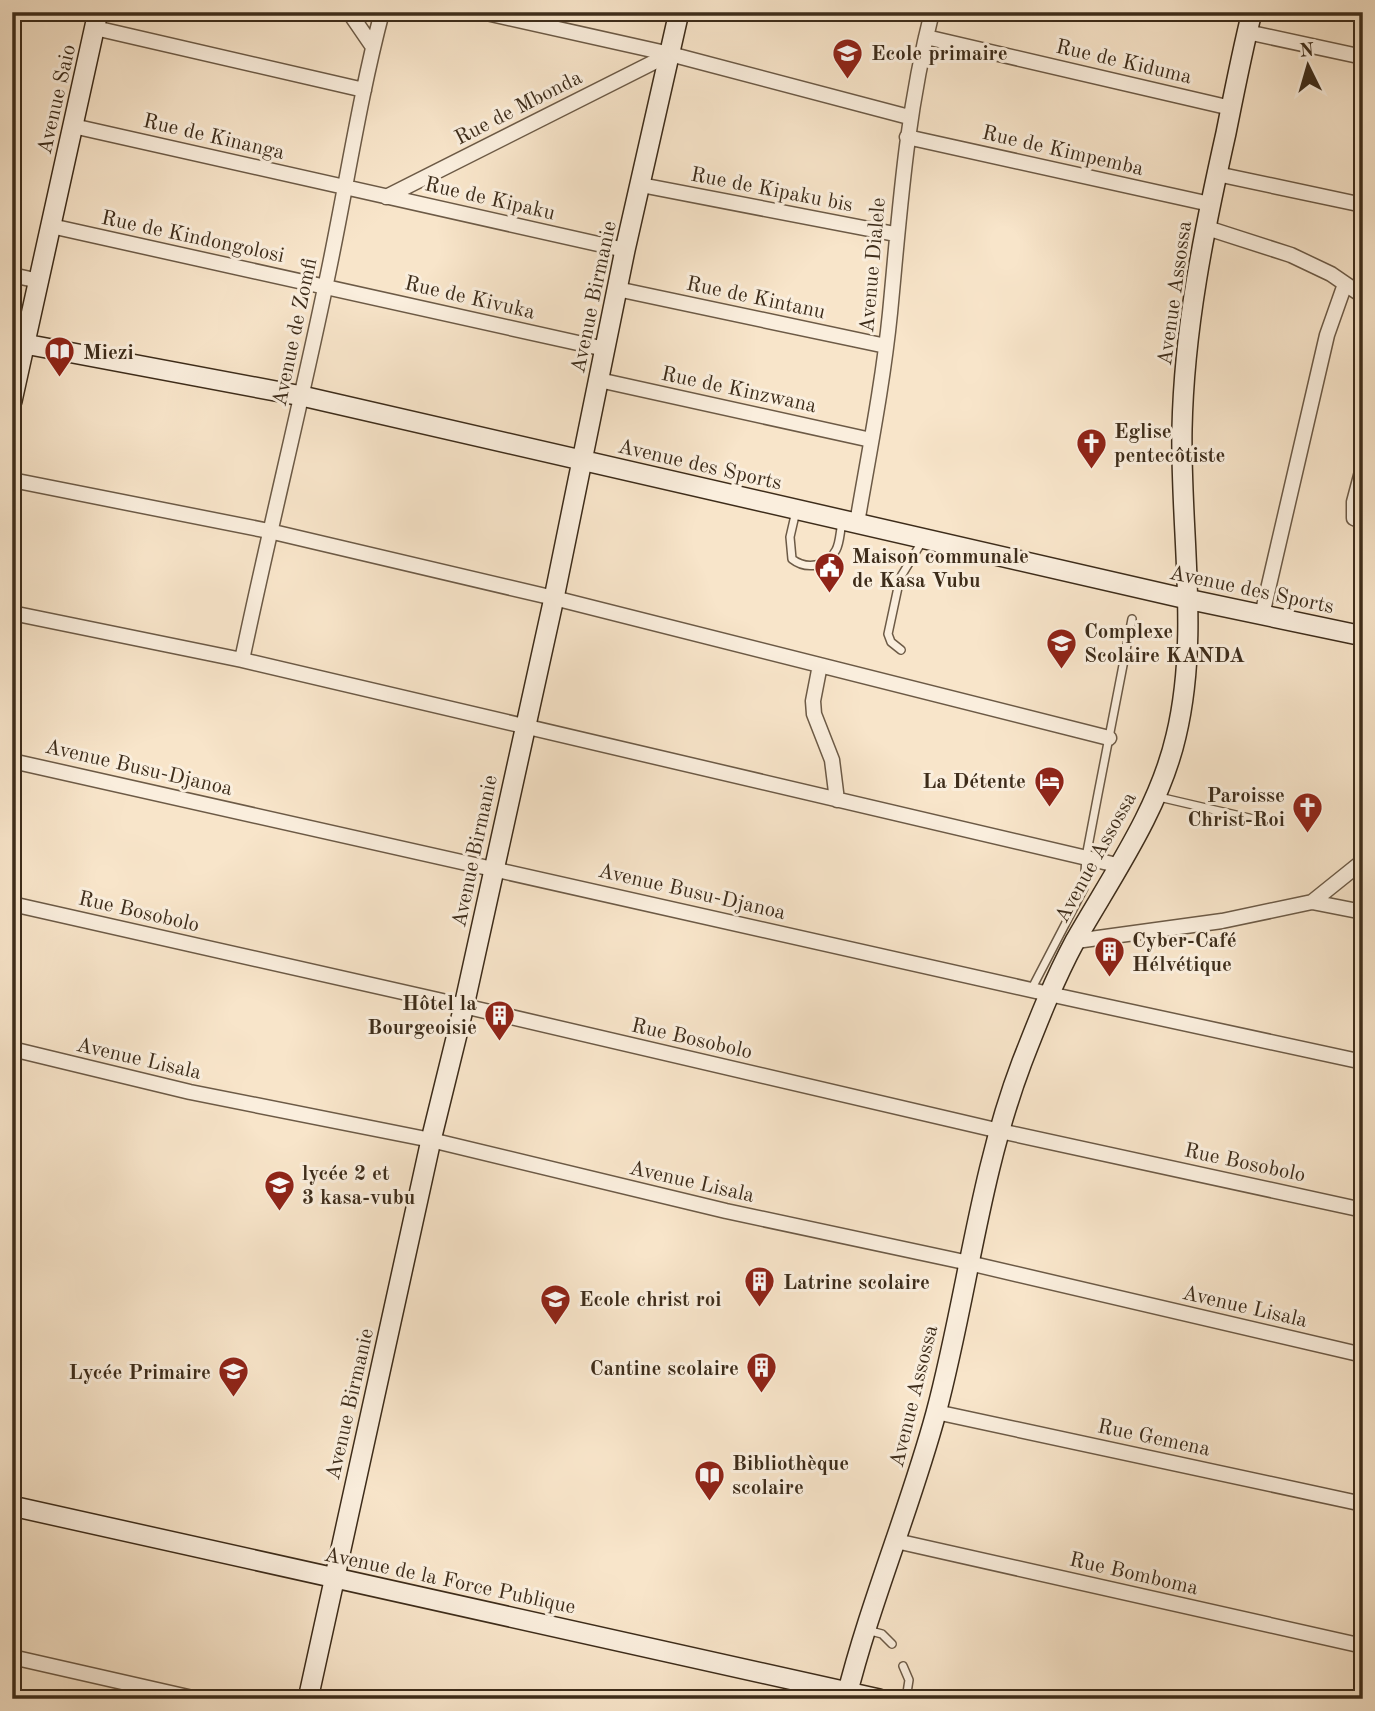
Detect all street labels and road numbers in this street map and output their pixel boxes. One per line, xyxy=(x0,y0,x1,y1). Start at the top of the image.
street label: Rue de Kiduma xyxy=(1054,37,1194,88)
street label: Avenue Saio xyxy=(35,42,80,156)
street label: Rue de Mbonda xyxy=(452,67,586,149)
street label: Rue de Kinanga xyxy=(141,111,286,164)
street label: Rue de Kimpemba xyxy=(980,123,1145,180)
street label: Rue de Kipaku bis xyxy=(689,164,855,216)
street label: Rue de Kipaku xyxy=(422,174,557,225)
street label: Avenue Dialele xyxy=(857,197,890,334)
street label: Rue de Kindongolosi xyxy=(99,208,286,267)
street label: Avenue Birmanie xyxy=(568,219,621,375)
street label: Avenue Assossa xyxy=(1155,220,1196,367)
street label: Avenue de Zomfi xyxy=(269,256,321,408)
street label: Rue de Kivuka xyxy=(402,273,537,324)
street label: Rue de Kintanu xyxy=(684,273,827,323)
street label: Rue de Kinzwana xyxy=(659,364,818,417)
street label: Avenue des Sports xyxy=(616,436,784,495)
street label: Avenue des Sports xyxy=(1168,563,1336,618)
street label: Avenue Busu-Djanoa xyxy=(43,737,235,800)
street label: Avenue Birmanie xyxy=(449,773,502,929)
street label: Avenue Assossa xyxy=(1052,789,1141,927)
street label: Avenue Busu-Djanoa xyxy=(596,861,788,924)
street label: Rue Bosobolo xyxy=(76,888,201,937)
street label: Rue Bosobolo xyxy=(629,1015,754,1064)
street label: Avenue Lisala xyxy=(74,1035,203,1084)
street label: Rue Bosobolo xyxy=(1182,1140,1307,1187)
street label: Avenue Lisala xyxy=(627,1158,756,1207)
street label: Avenue Lisala xyxy=(1180,1283,1309,1332)
street label: Avenue Assossa xyxy=(887,1323,942,1470)
street label: Avenue Birmanie xyxy=(323,1326,378,1482)
street label: Rue Gemena xyxy=(1095,1416,1212,1461)
street label: Avenue de la Force Publique xyxy=(322,1545,577,1618)
street label: Rue Bomboma xyxy=(1067,1549,1200,1599)

